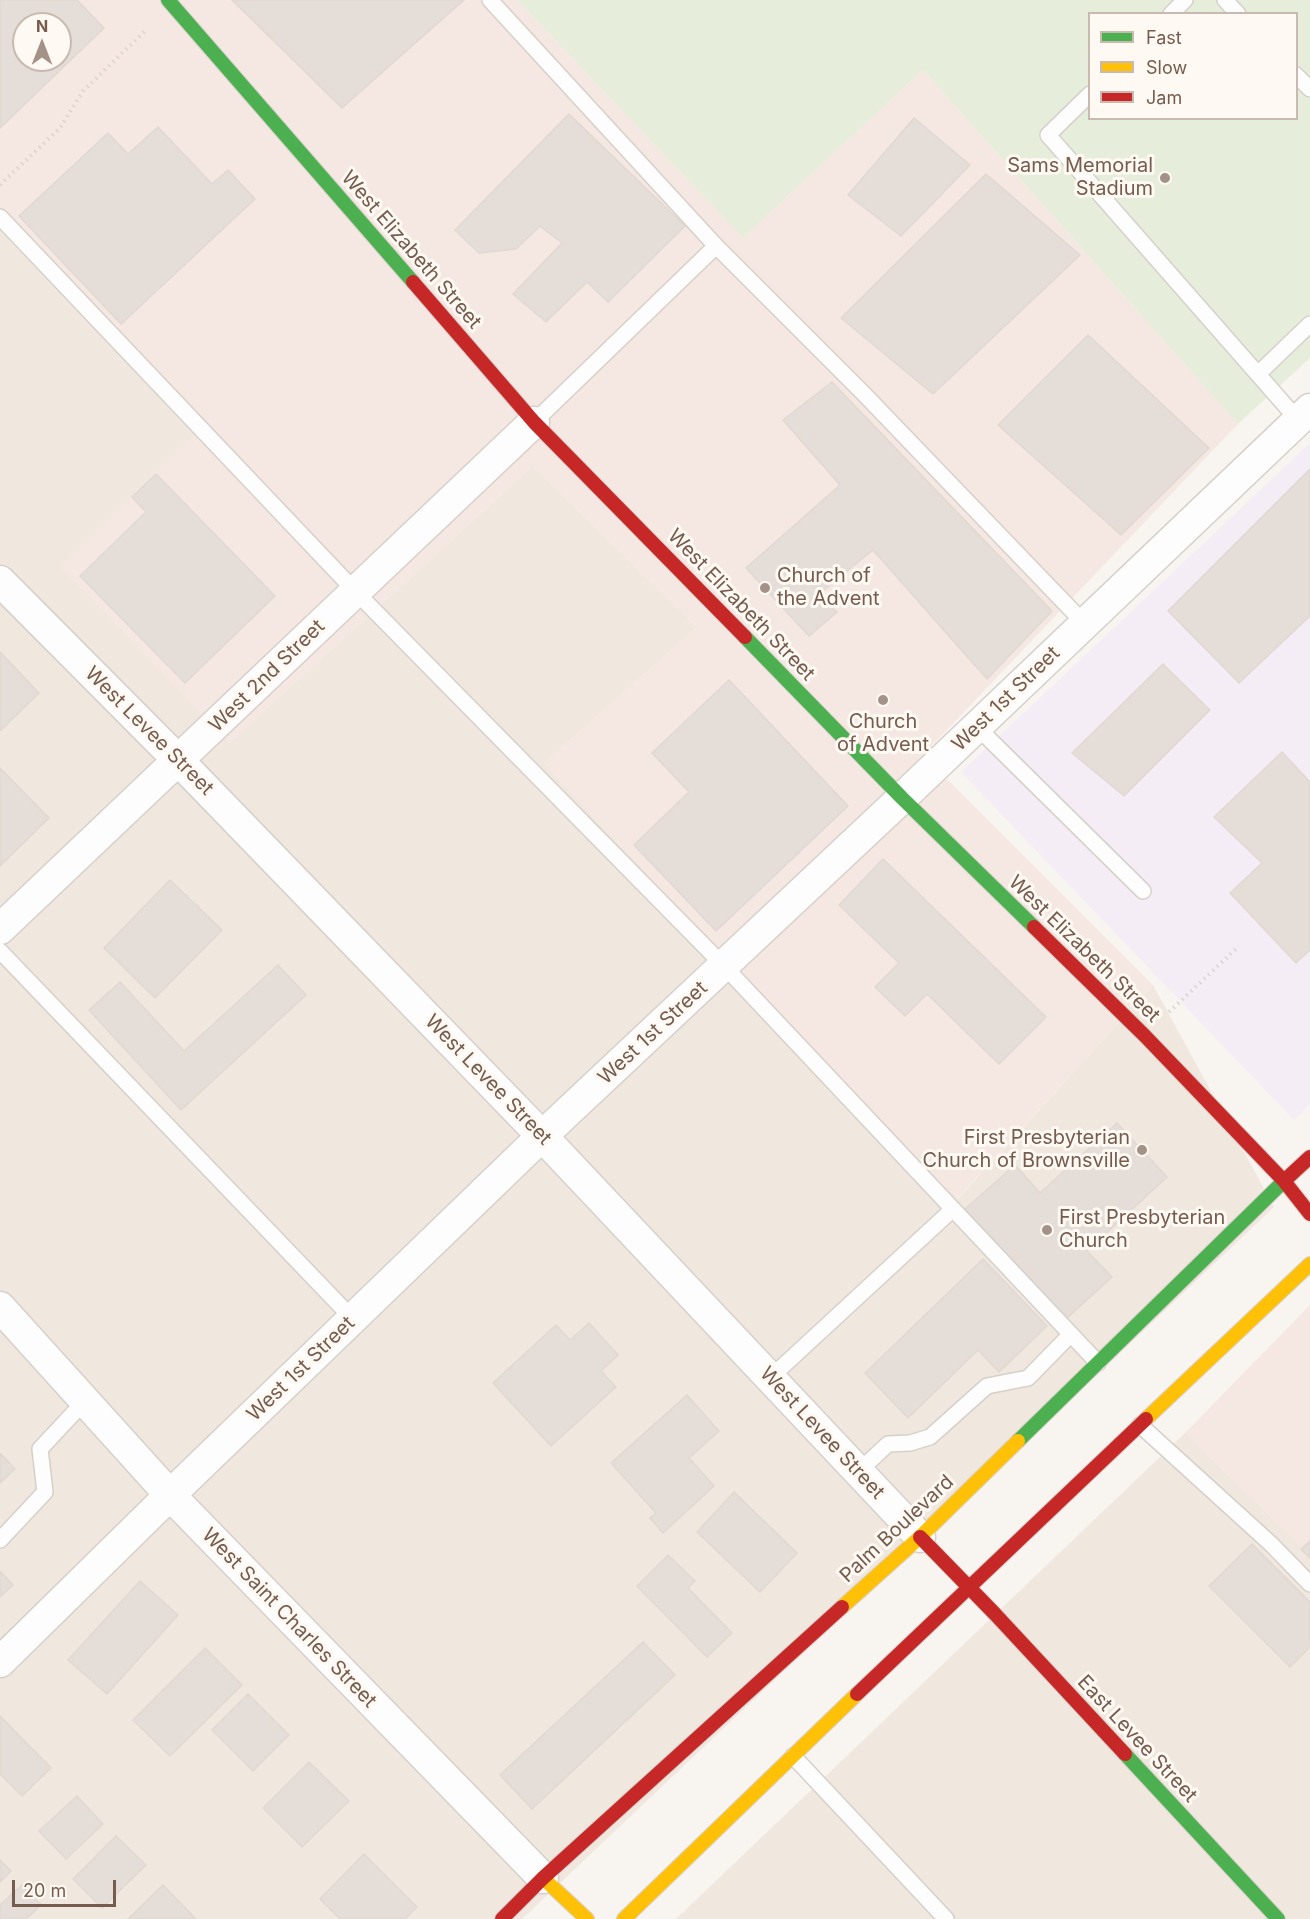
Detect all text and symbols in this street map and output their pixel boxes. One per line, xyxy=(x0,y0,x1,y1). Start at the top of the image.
north arrow xyxy=(12,12,72,72)
legend xyxy=(1088,12,1298,120)
text: N xyxy=(36,16,48,36)
text: Fast xyxy=(1146,27,1182,48)
text: Slow xyxy=(1146,57,1187,78)
text: Jam xyxy=(1146,87,1182,108)
place label: Sams Memorial Stadium xyxy=(1007,154,1153,201)
street label: West Elizabeth Street xyxy=(336,166,486,334)
marker: Sams Memorial Stadium xyxy=(1158,171,1172,185)
street label: West Elizabeth Street xyxy=(662,524,820,686)
place label: Church of the Advent xyxy=(777,564,880,611)
marker: Church of the Advent xyxy=(758,581,772,595)
street label: West 2nd Street xyxy=(204,615,330,737)
street label: West 1st Street xyxy=(947,642,1065,756)
street label: West Levee Street xyxy=(80,662,218,800)
marker: Church of Advent xyxy=(876,693,890,707)
place label: Church of Advent xyxy=(837,710,929,757)
street label: West Elizabeth Street xyxy=(1003,870,1165,1028)
street label: West 1st Street xyxy=(593,976,713,1090)
street label: West Levee Street xyxy=(420,1010,556,1150)
place label: First Presbyterian Church of Brownsville xyxy=(923,1126,1130,1173)
marker: First Presbyterian Church of Brownsville xyxy=(1135,1143,1149,1157)
place label: First Presbyterian Church xyxy=(1059,1206,1225,1253)
marker: First Presbyterian Church xyxy=(1040,1223,1054,1237)
street label: West 1st Street xyxy=(242,1312,360,1426)
street label: West Levee Street xyxy=(755,1362,889,1504)
street label: Palm Boulevard xyxy=(835,1470,959,1588)
street label: West Saint Charles Street xyxy=(197,1523,381,1713)
street label: East Levee Street xyxy=(1072,1671,1202,1807)
scale bar xyxy=(15,1868,118,1906)
text: 20 m xyxy=(23,1880,66,1901)

